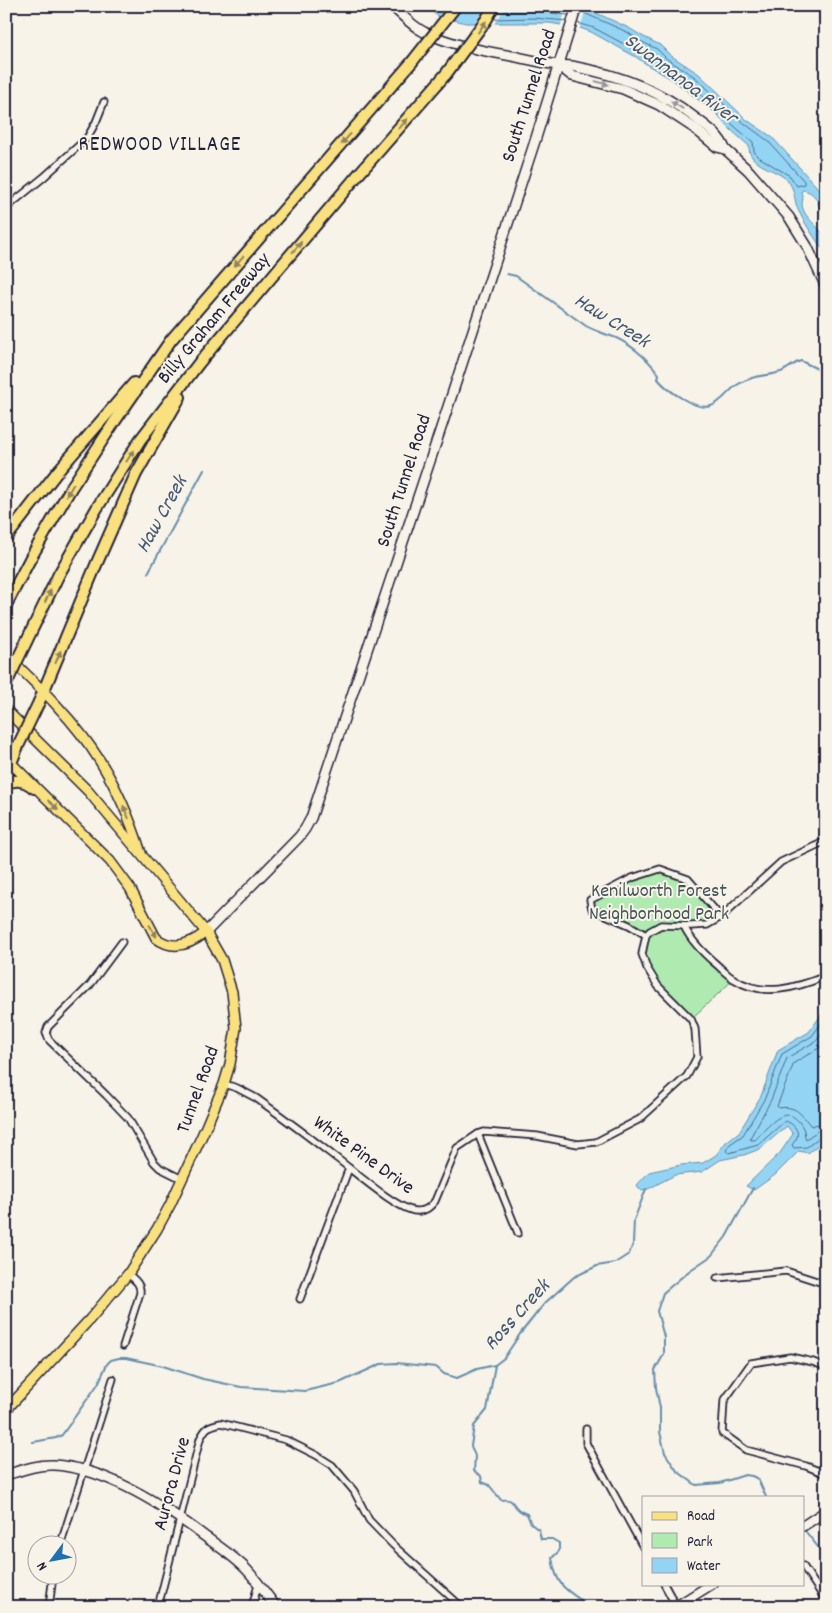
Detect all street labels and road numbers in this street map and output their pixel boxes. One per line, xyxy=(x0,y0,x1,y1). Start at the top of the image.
street label: South Tunnel Road xyxy=(495,26,565,166)
street label: Billy Graham Freeway xyxy=(152,247,279,391)
street label: South Tunnel Road xyxy=(370,411,440,551)
street label: Tunnel Road xyxy=(170,1043,228,1137)
street label: White Pine Drive xyxy=(307,1110,420,1202)
street label: Aurora Drive xyxy=(147,1434,199,1534)

